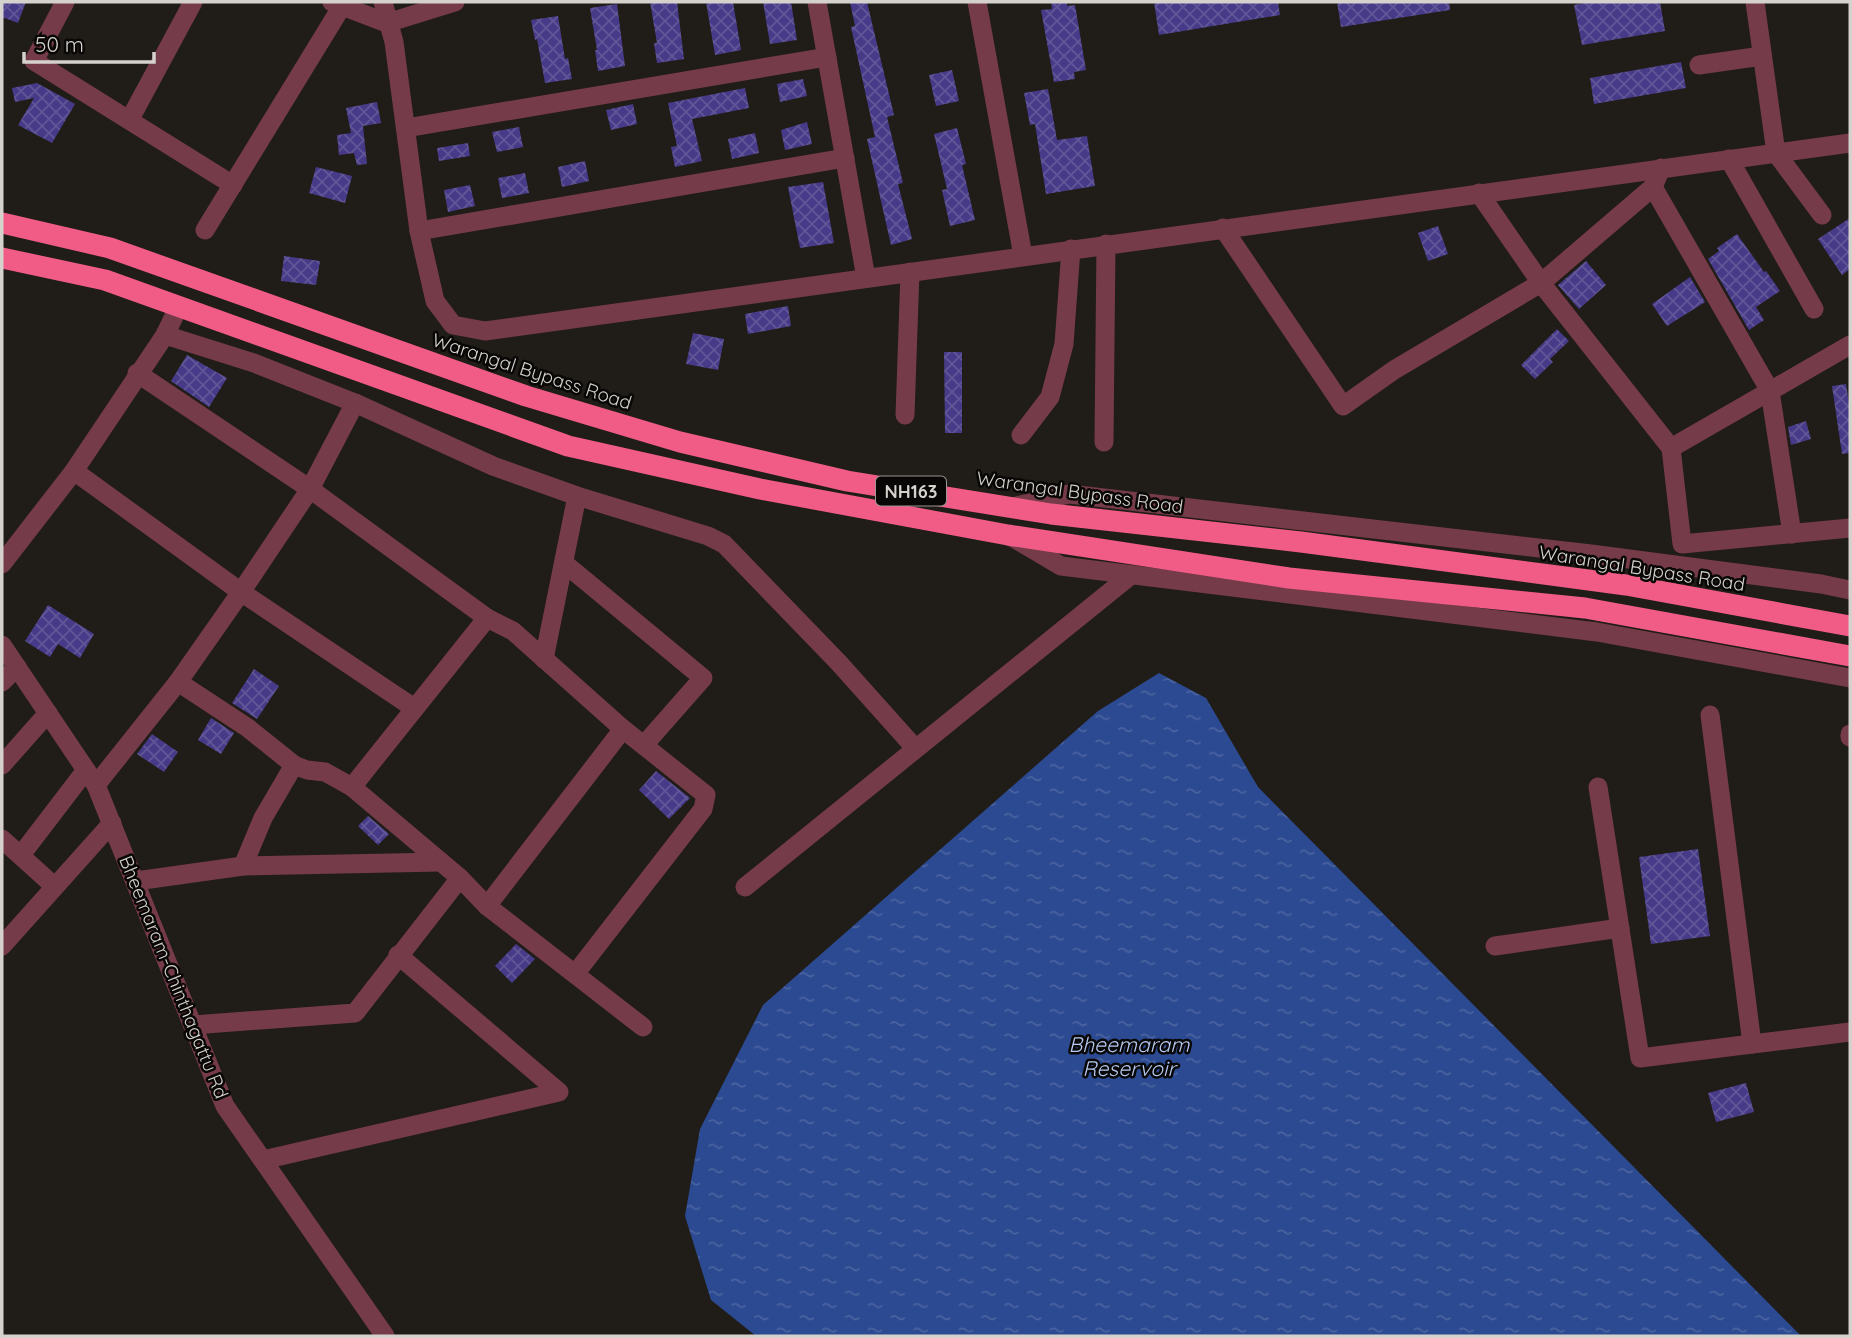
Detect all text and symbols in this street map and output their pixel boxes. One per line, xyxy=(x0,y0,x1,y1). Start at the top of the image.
scale bar xyxy=(24,21,154,65)
text: 50 m xyxy=(35,31,84,57)
street label: Warangal Bypass Road xyxy=(429,327,635,415)
street label: Warangal Bypass Road xyxy=(975,466,1185,518)
road number: NH163 xyxy=(876,476,946,505)
street label: Warangal Bypass Road xyxy=(1537,540,1747,596)
street label: Bheemaram-Chinthagattu Rd xyxy=(114,852,234,1102)
water label: Bheemaram Reservoir xyxy=(1069,1031,1190,1081)

